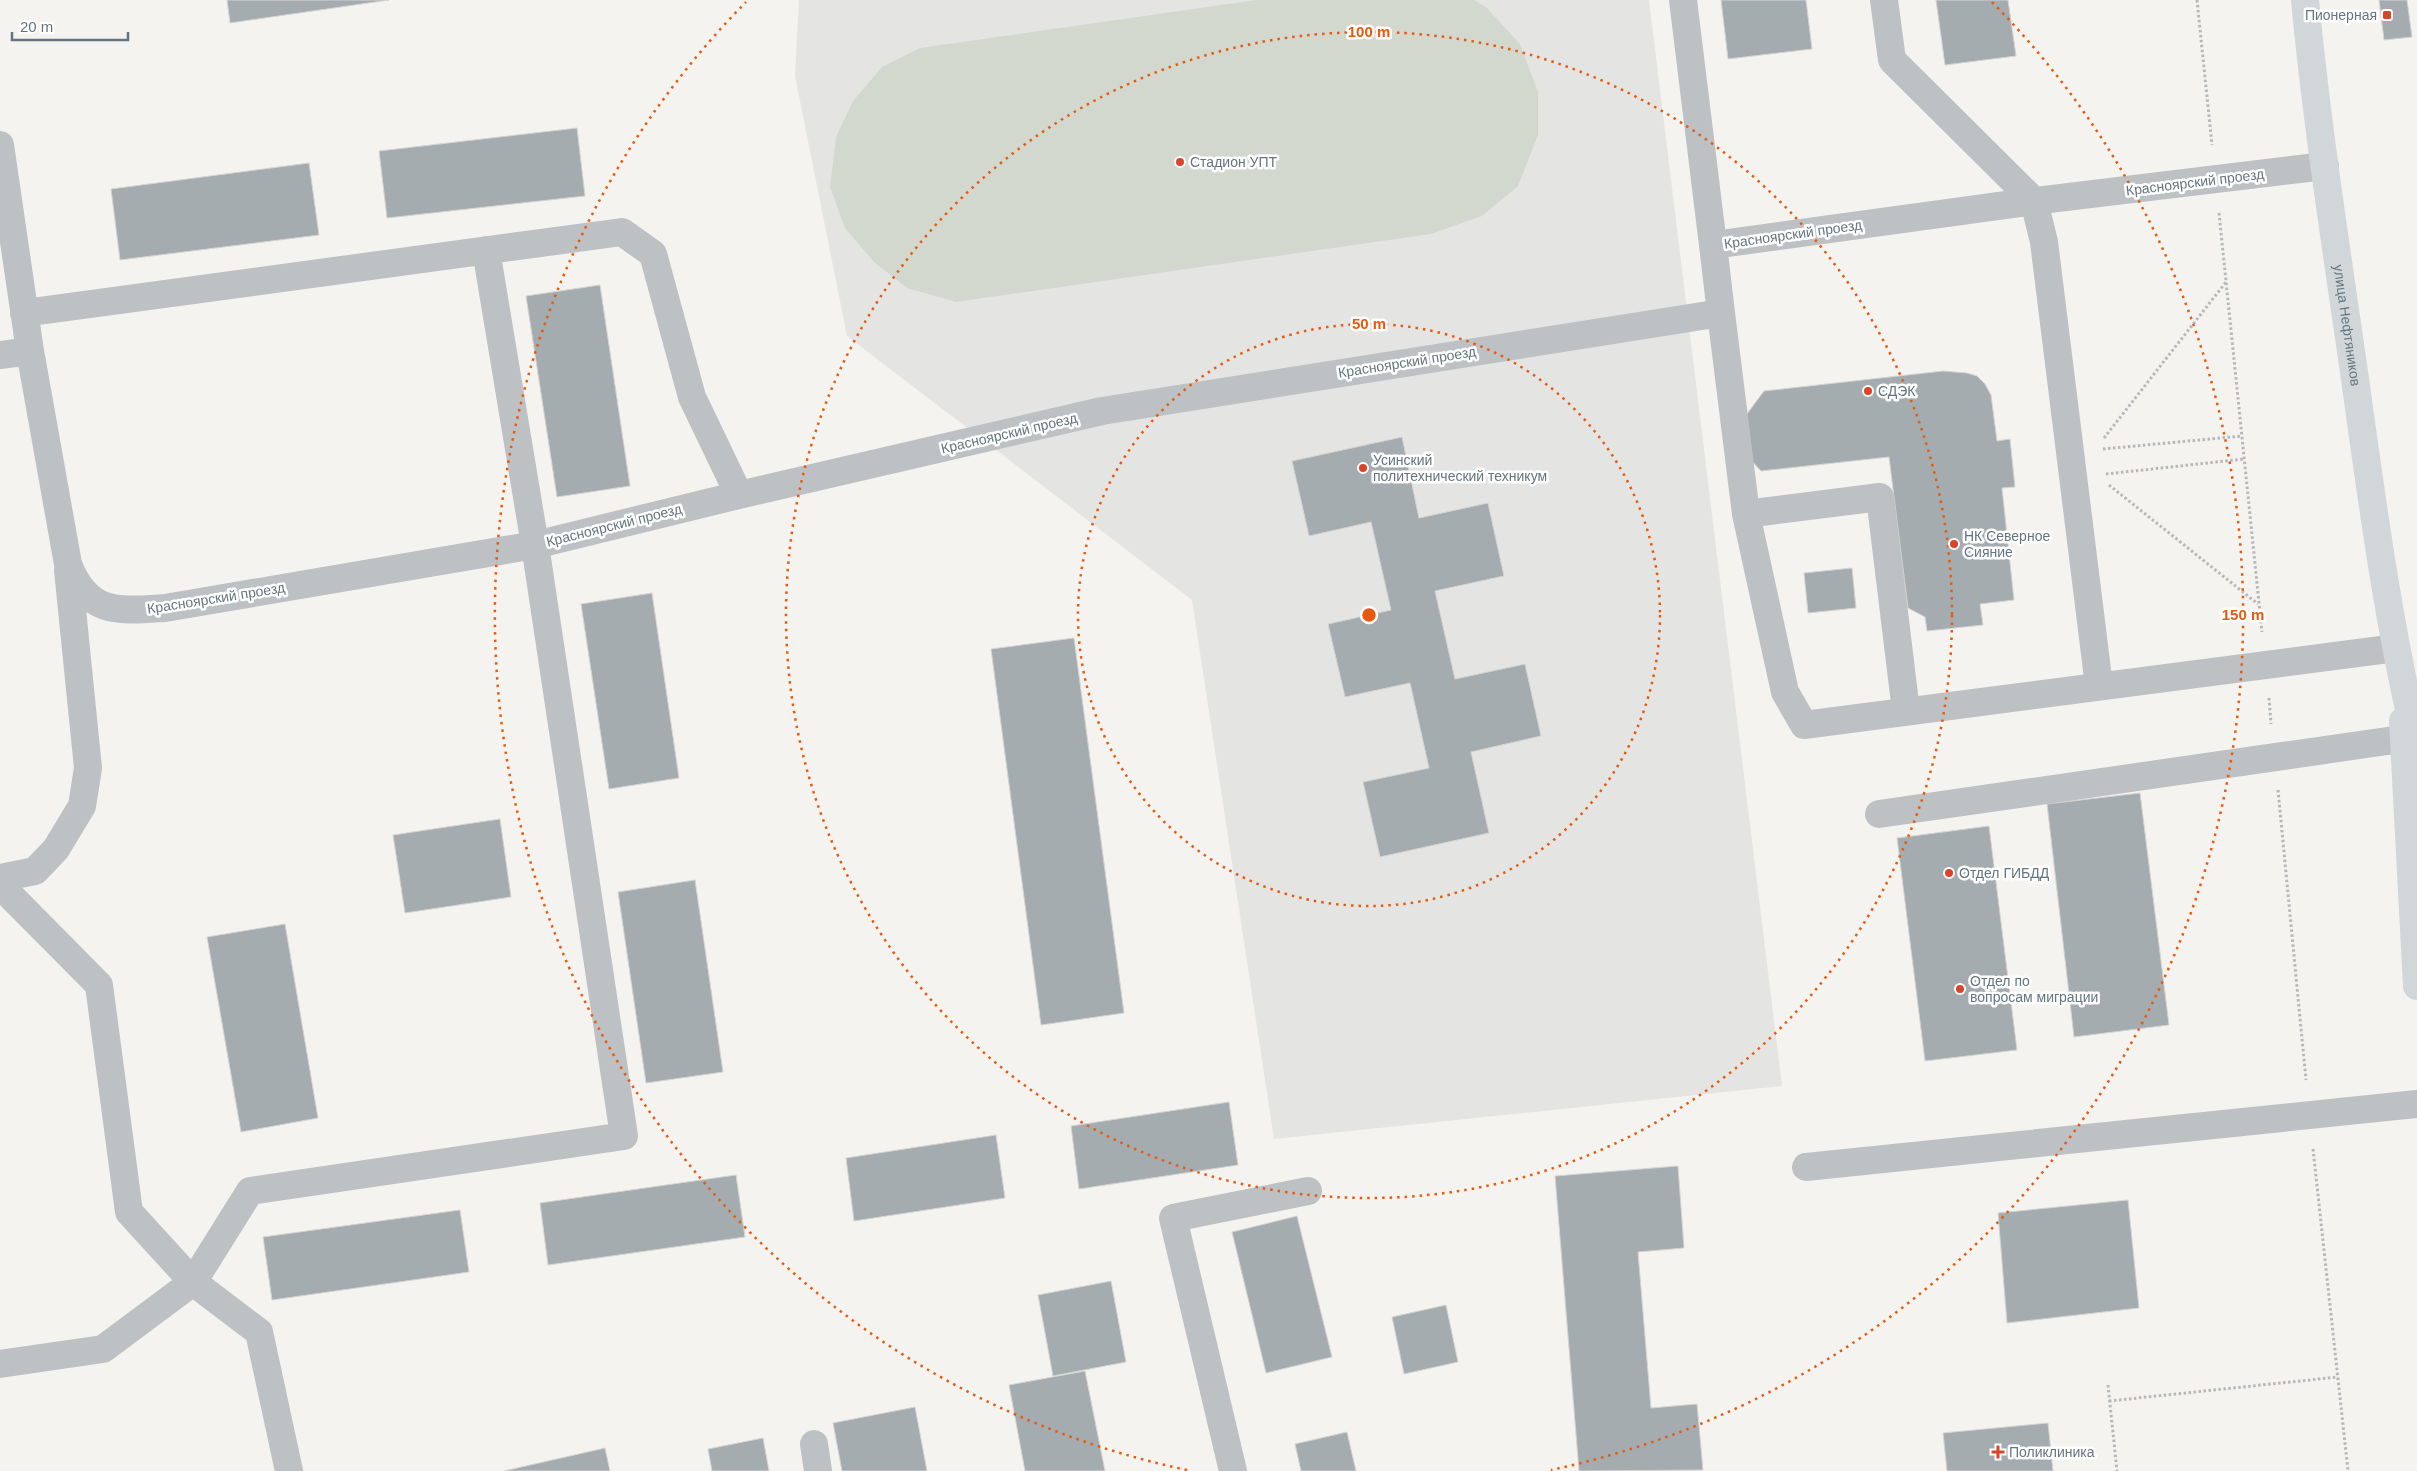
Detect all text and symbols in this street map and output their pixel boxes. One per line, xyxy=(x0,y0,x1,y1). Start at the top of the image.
place label: Пионерная xyxy=(2305,7,2377,23)
marker: Пионерная xyxy=(2381,9,2393,21)
scale bar xyxy=(12,10,129,42)
text: 20 m xyxy=(20,18,53,35)
text: 100 m xyxy=(1348,23,1390,40)
place label: Стадион УПТ xyxy=(1190,154,1278,170)
marker: Стадион УПТ xyxy=(1174,156,1186,168)
street label: Красноярский проезд xyxy=(2125,166,2265,198)
street label: Красноярский проезд xyxy=(1723,216,1863,252)
street label: улица Нефтяников xyxy=(2330,263,2364,387)
text: 50 m xyxy=(1352,315,1386,332)
street label: Красноярский проезд xyxy=(1337,343,1477,381)
place label: СДЭК xyxy=(1878,383,1916,399)
marker: СДЭК xyxy=(1862,385,1874,397)
street label: Красноярский проезд xyxy=(939,410,1079,456)
place label: Усинский политехнический техникум xyxy=(1373,452,1547,484)
marker: Усинский политехнический техникум xyxy=(1357,462,1369,474)
street label: Красноярский проезд xyxy=(545,500,683,550)
place label: НК Северное Сияние xyxy=(1964,528,2050,560)
marker: НК Северное Сияние xyxy=(1948,538,1960,550)
street label: Красноярский проезд xyxy=(146,579,286,617)
centre of rings xyxy=(1360,606,1378,624)
text: 150 m xyxy=(2222,606,2264,623)
place label: Отдел ГИБДД xyxy=(1959,865,2050,881)
marker: Отдел ГИБДД xyxy=(1943,867,1955,879)
place label: Отдел по вопросам миграции xyxy=(1970,973,2098,1005)
marker: Отдел по вопросам миграции xyxy=(1954,983,1966,995)
place label: Поликлиника xyxy=(2009,1444,2095,1460)
marker: Поликлиника xyxy=(1991,1445,2005,1459)

